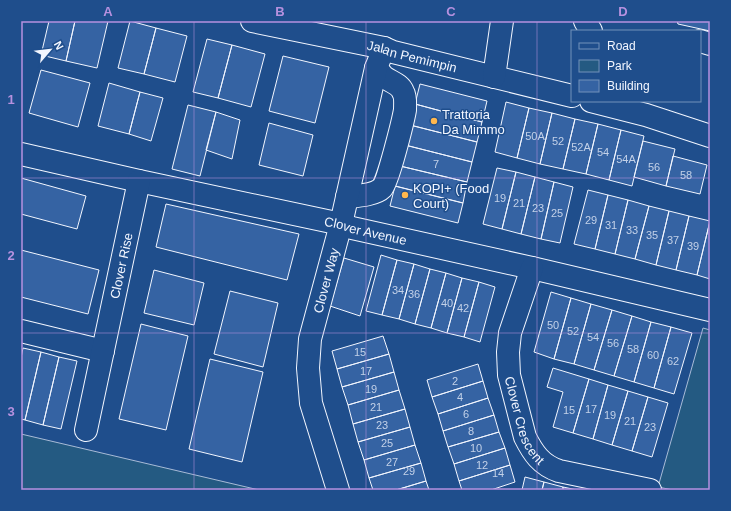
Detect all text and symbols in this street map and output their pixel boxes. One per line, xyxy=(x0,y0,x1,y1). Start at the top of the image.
text: A xyxy=(103,4,113,19)
text: B xyxy=(275,4,285,19)
text: C xyxy=(446,4,456,19)
text: D xyxy=(618,4,628,19)
north arrow xyxy=(30,30,70,70)
legend xyxy=(571,30,701,102)
street label: Jalan Pemimpin xyxy=(366,37,459,75)
text: N xyxy=(52,39,66,52)
text: Road xyxy=(607,39,636,53)
text: Park xyxy=(607,59,633,73)
text: Building xyxy=(607,79,650,93)
text: 1 xyxy=(7,92,15,107)
place label: Trattoria Da Mimmo xyxy=(442,107,505,137)
marker: Trattoria Da Mimmo xyxy=(429,116,439,126)
house number: 50A xyxy=(525,130,545,142)
house number: 52 xyxy=(552,135,564,147)
house number: 52A xyxy=(571,141,591,153)
house number: 54 xyxy=(597,146,609,158)
house number: 54A xyxy=(616,153,636,165)
house number: 7 xyxy=(433,158,439,170)
house number: 56 xyxy=(648,161,660,173)
house number: 58 xyxy=(680,169,692,181)
place label: KOPI+ (Food Court) xyxy=(413,181,489,211)
marker: KOPI+ (Food Court) xyxy=(400,190,410,200)
house number: 19 xyxy=(494,192,506,204)
house number: 21 xyxy=(513,197,525,209)
house number: 23 xyxy=(532,202,544,214)
house number: 25 xyxy=(551,207,563,219)
street label: Clover Avenue xyxy=(323,213,408,247)
house number: 29 xyxy=(585,214,597,226)
house number: 31 xyxy=(605,219,617,231)
house number: 33 xyxy=(626,224,638,236)
house number: 35 xyxy=(646,229,658,241)
street label: Clover Rise xyxy=(107,231,135,300)
house number: 37 xyxy=(667,234,679,246)
house number: 39 xyxy=(687,240,699,252)
street label: Clover Way xyxy=(310,246,342,315)
text: 2 xyxy=(7,248,15,263)
house number: 34 xyxy=(392,284,404,296)
house number: 36 xyxy=(408,288,420,300)
house number: 40 xyxy=(441,297,453,309)
house number: 42 xyxy=(457,302,469,314)
house number: 50 xyxy=(547,319,559,331)
house number: 52 xyxy=(567,325,579,337)
house number: 54 xyxy=(587,331,599,343)
house number: 56 xyxy=(607,337,619,349)
house number: 58 xyxy=(627,343,639,355)
house number: 15 xyxy=(354,346,366,358)
house number: 60 xyxy=(647,349,659,361)
house number: 62 xyxy=(667,355,679,367)
house number: 17 xyxy=(360,365,372,377)
house number: 2 xyxy=(452,375,458,387)
street label: Clover Crescent xyxy=(502,375,548,468)
house number: 19 xyxy=(365,383,377,395)
house number: 4 xyxy=(457,391,463,403)
house number: 21 xyxy=(370,401,382,413)
house number: 17 xyxy=(585,403,597,415)
text: 3 xyxy=(7,404,15,419)
house number: 15 xyxy=(563,404,575,416)
house number: 6 xyxy=(463,408,469,420)
house number: 19 xyxy=(604,409,616,421)
house number: 21 xyxy=(624,415,636,427)
house number: 23 xyxy=(376,419,388,431)
house number: 23 xyxy=(644,421,656,433)
house number: 8 xyxy=(468,425,474,437)
house number: 25 xyxy=(381,437,393,449)
house number: 10 xyxy=(470,442,482,454)
house number: 27 xyxy=(386,456,398,468)
house number: 12 xyxy=(476,459,488,471)
house number: 29 xyxy=(403,465,415,477)
house number: 14 xyxy=(492,467,504,479)

